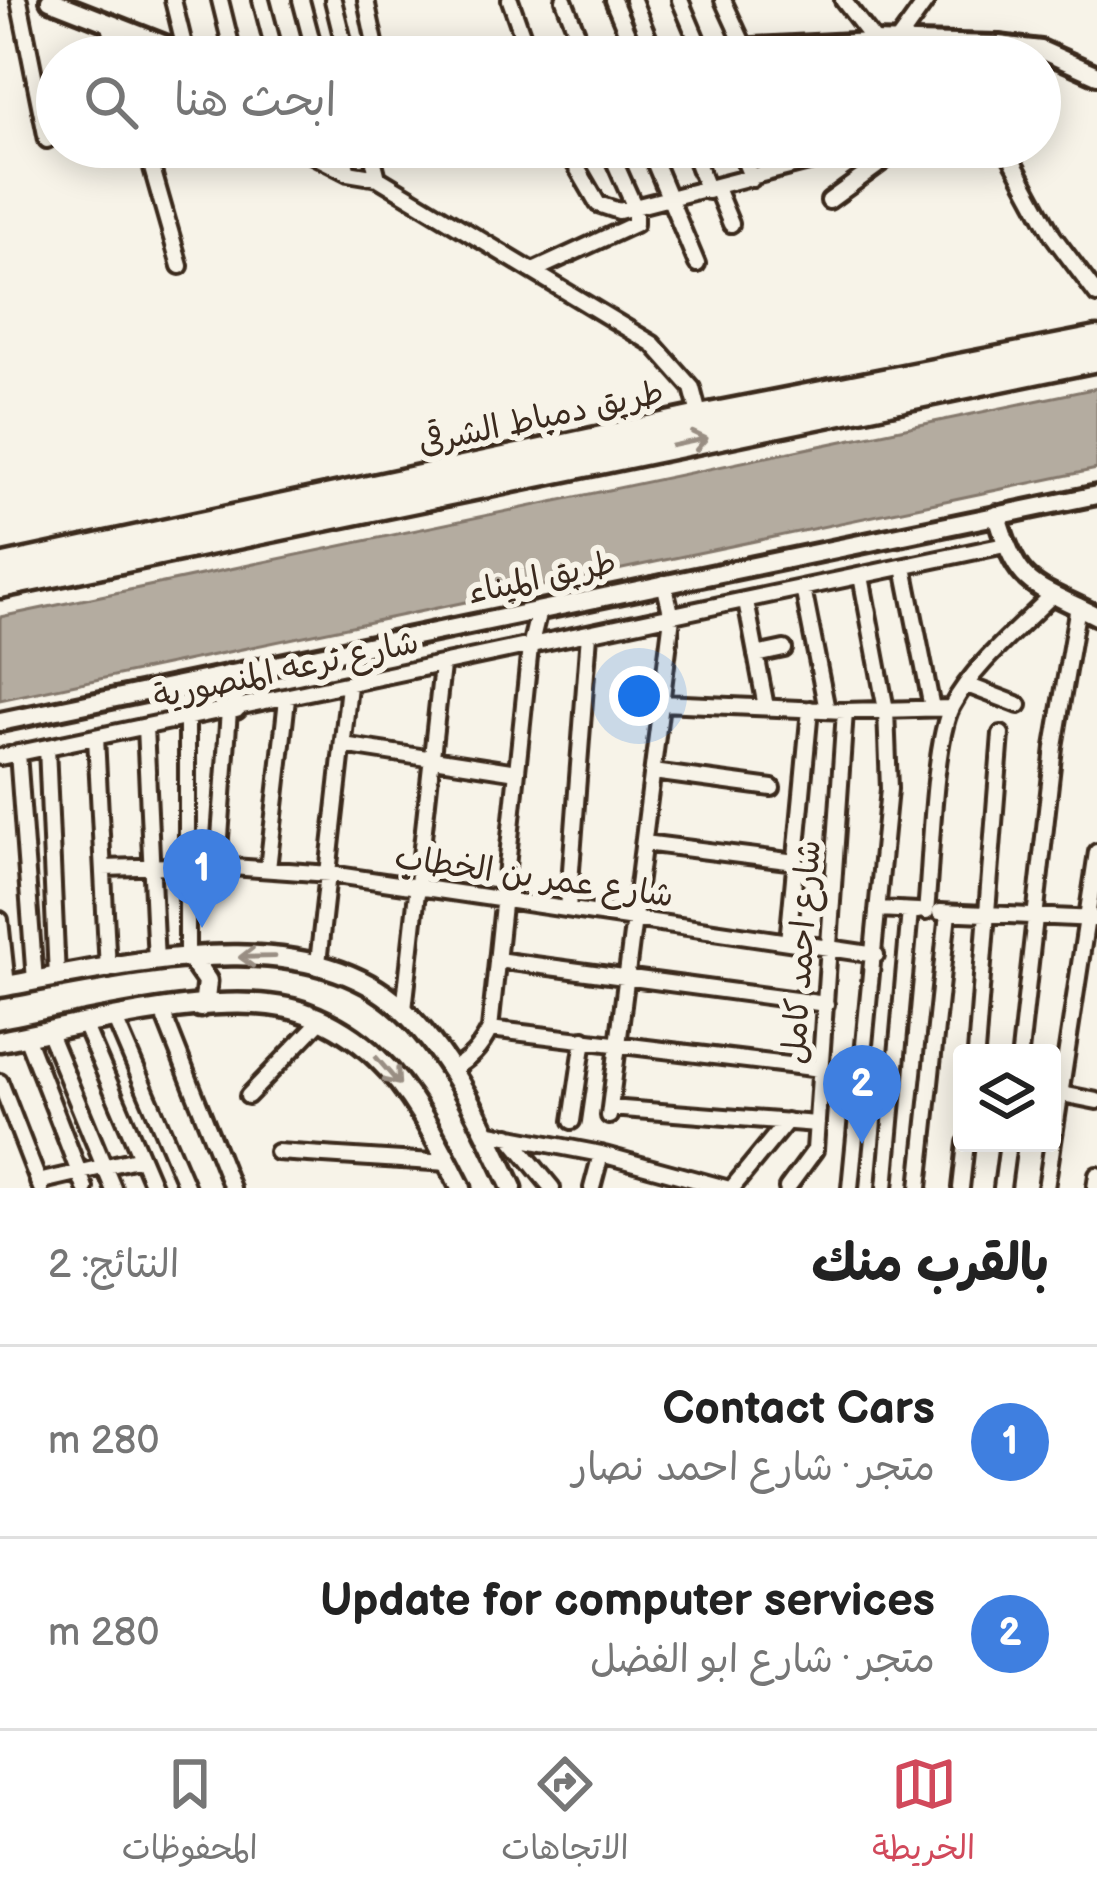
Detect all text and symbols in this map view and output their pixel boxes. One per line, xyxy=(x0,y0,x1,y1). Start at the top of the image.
search box xyxy=(36,36,1061,168)
icon: search xyxy=(78,69,144,135)
text: ابحث هنا xyxy=(174,74,337,129)
street label: طريق دمياط الشرقى xyxy=(415,371,667,464)
one-way arrow xyxy=(670,430,709,452)
street label: طريق الميناء xyxy=(464,543,620,613)
street label: شارع ترعه المنصورية xyxy=(150,622,423,720)
your location xyxy=(609,666,669,726)
pin: 1 xyxy=(163,829,241,928)
street label: شارع عمر بن الخطاب xyxy=(392,838,676,918)
street label: شارع احمد كامل xyxy=(774,839,832,1066)
one-way arrow xyxy=(238,945,277,968)
map controls xyxy=(953,1044,1061,1152)
button: layers xyxy=(953,1044,1061,1152)
pin: 2 xyxy=(823,1045,901,1144)
one-way arrow xyxy=(373,1055,401,1085)
text: بالقرب منك xyxy=(812,1234,1049,1295)
text: النتائج: 2 xyxy=(48,1242,179,1289)
text: Contact Cars xyxy=(662,1382,935,1437)
text: 280 m xyxy=(48,1418,159,1465)
text: 1 xyxy=(1002,1418,1018,1465)
text: متجر · شارع احمد نصار xyxy=(572,1445,935,1492)
text: Update for computer services xyxy=(320,1574,935,1629)
text: 280 m xyxy=(48,1610,159,1657)
text: 2 xyxy=(998,1610,1022,1657)
text: متجر · شارع ابو الفضل xyxy=(590,1637,935,1684)
tab: المحفوظات xyxy=(122,1751,258,1877)
tab: الاتجاهات xyxy=(501,1751,629,1877)
tab: الخريطة xyxy=(872,1751,975,1877)

